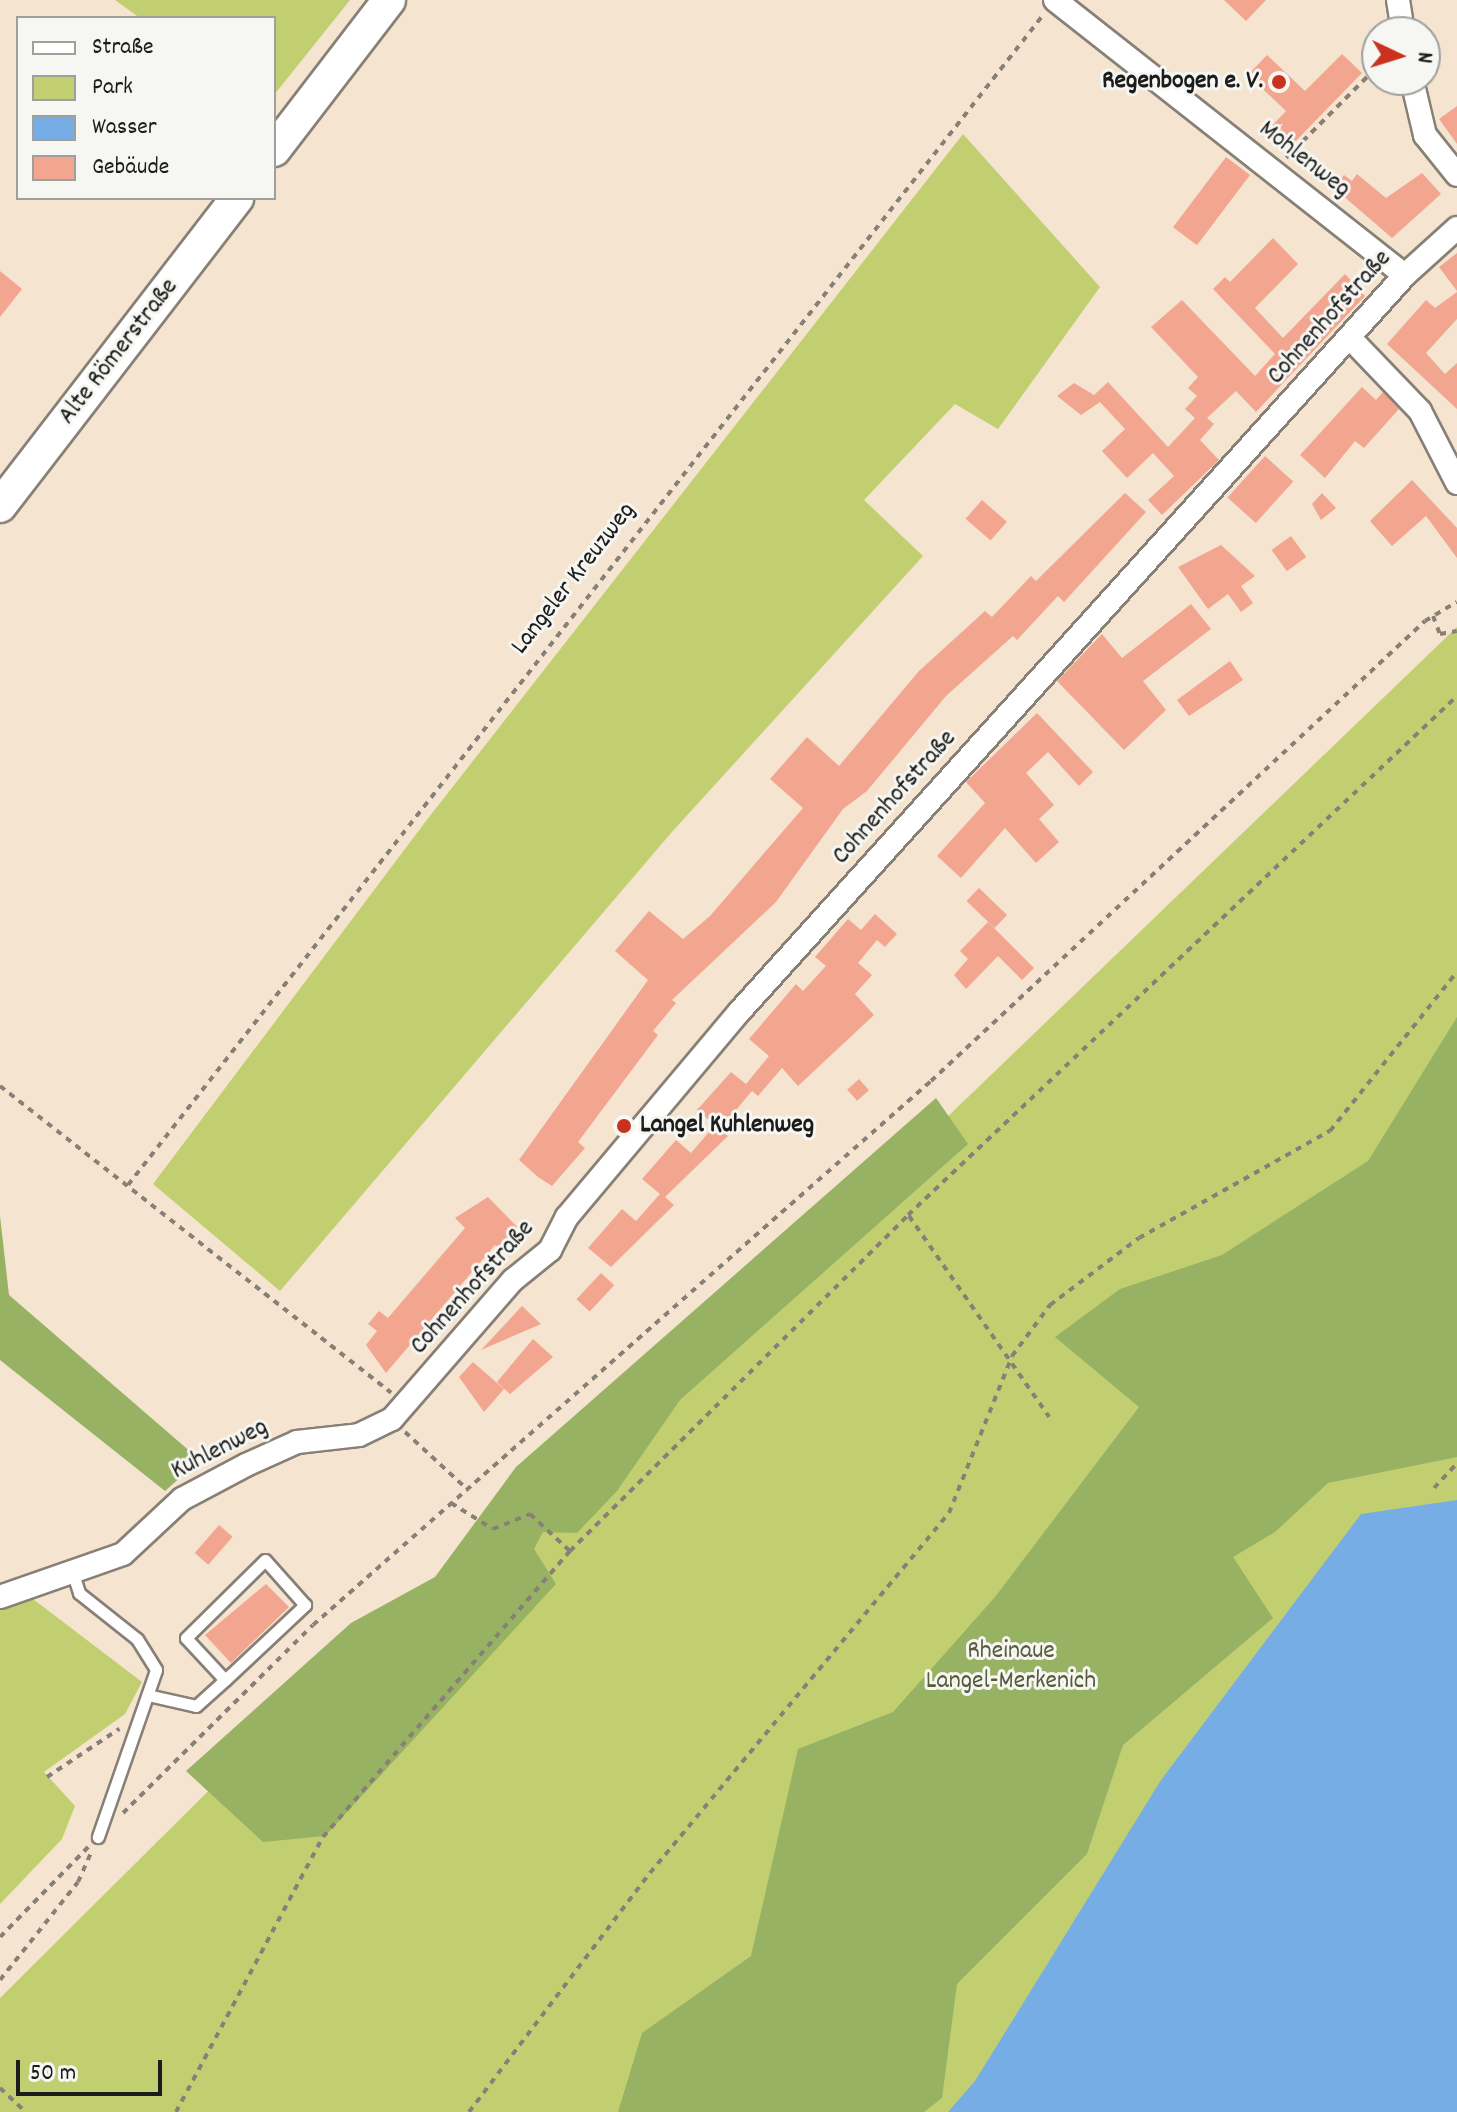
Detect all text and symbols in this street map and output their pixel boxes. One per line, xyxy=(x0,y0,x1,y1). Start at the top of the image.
legend xyxy=(16,16,276,200)
north arrow xyxy=(1361,16,1441,96)
text: Straße xyxy=(92,31,154,65)
text: N xyxy=(1408,51,1439,64)
place label: Regenbogen e. V. xyxy=(1102,66,1263,98)
text: Park xyxy=(92,71,133,105)
marker: Regenbogen e. V. xyxy=(1270,73,1288,91)
text: Wasser xyxy=(92,111,157,145)
street label: Mohlenweg xyxy=(1252,114,1356,206)
text: Gebäude xyxy=(92,151,169,185)
street label: Cohnenhofstraße xyxy=(1261,244,1399,392)
street label: Alte Römerstraße xyxy=(52,273,186,431)
street label: Langeler Kreuzweg xyxy=(505,497,643,661)
street label: Cohnenhofstraße xyxy=(826,724,964,872)
place label: Langel Kuhlenweg xyxy=(640,1110,814,1142)
marker: Langel Kuhlenweg xyxy=(615,1117,633,1135)
street label: Cohnenhofstraße xyxy=(404,1214,542,1362)
street label: Kuhlenweg xyxy=(166,1412,274,1488)
park label: Rheinaue Langel-Merkenich xyxy=(926,1636,1096,1698)
scale bar xyxy=(20,2044,166,2094)
text: 50 m xyxy=(30,2057,76,2091)

